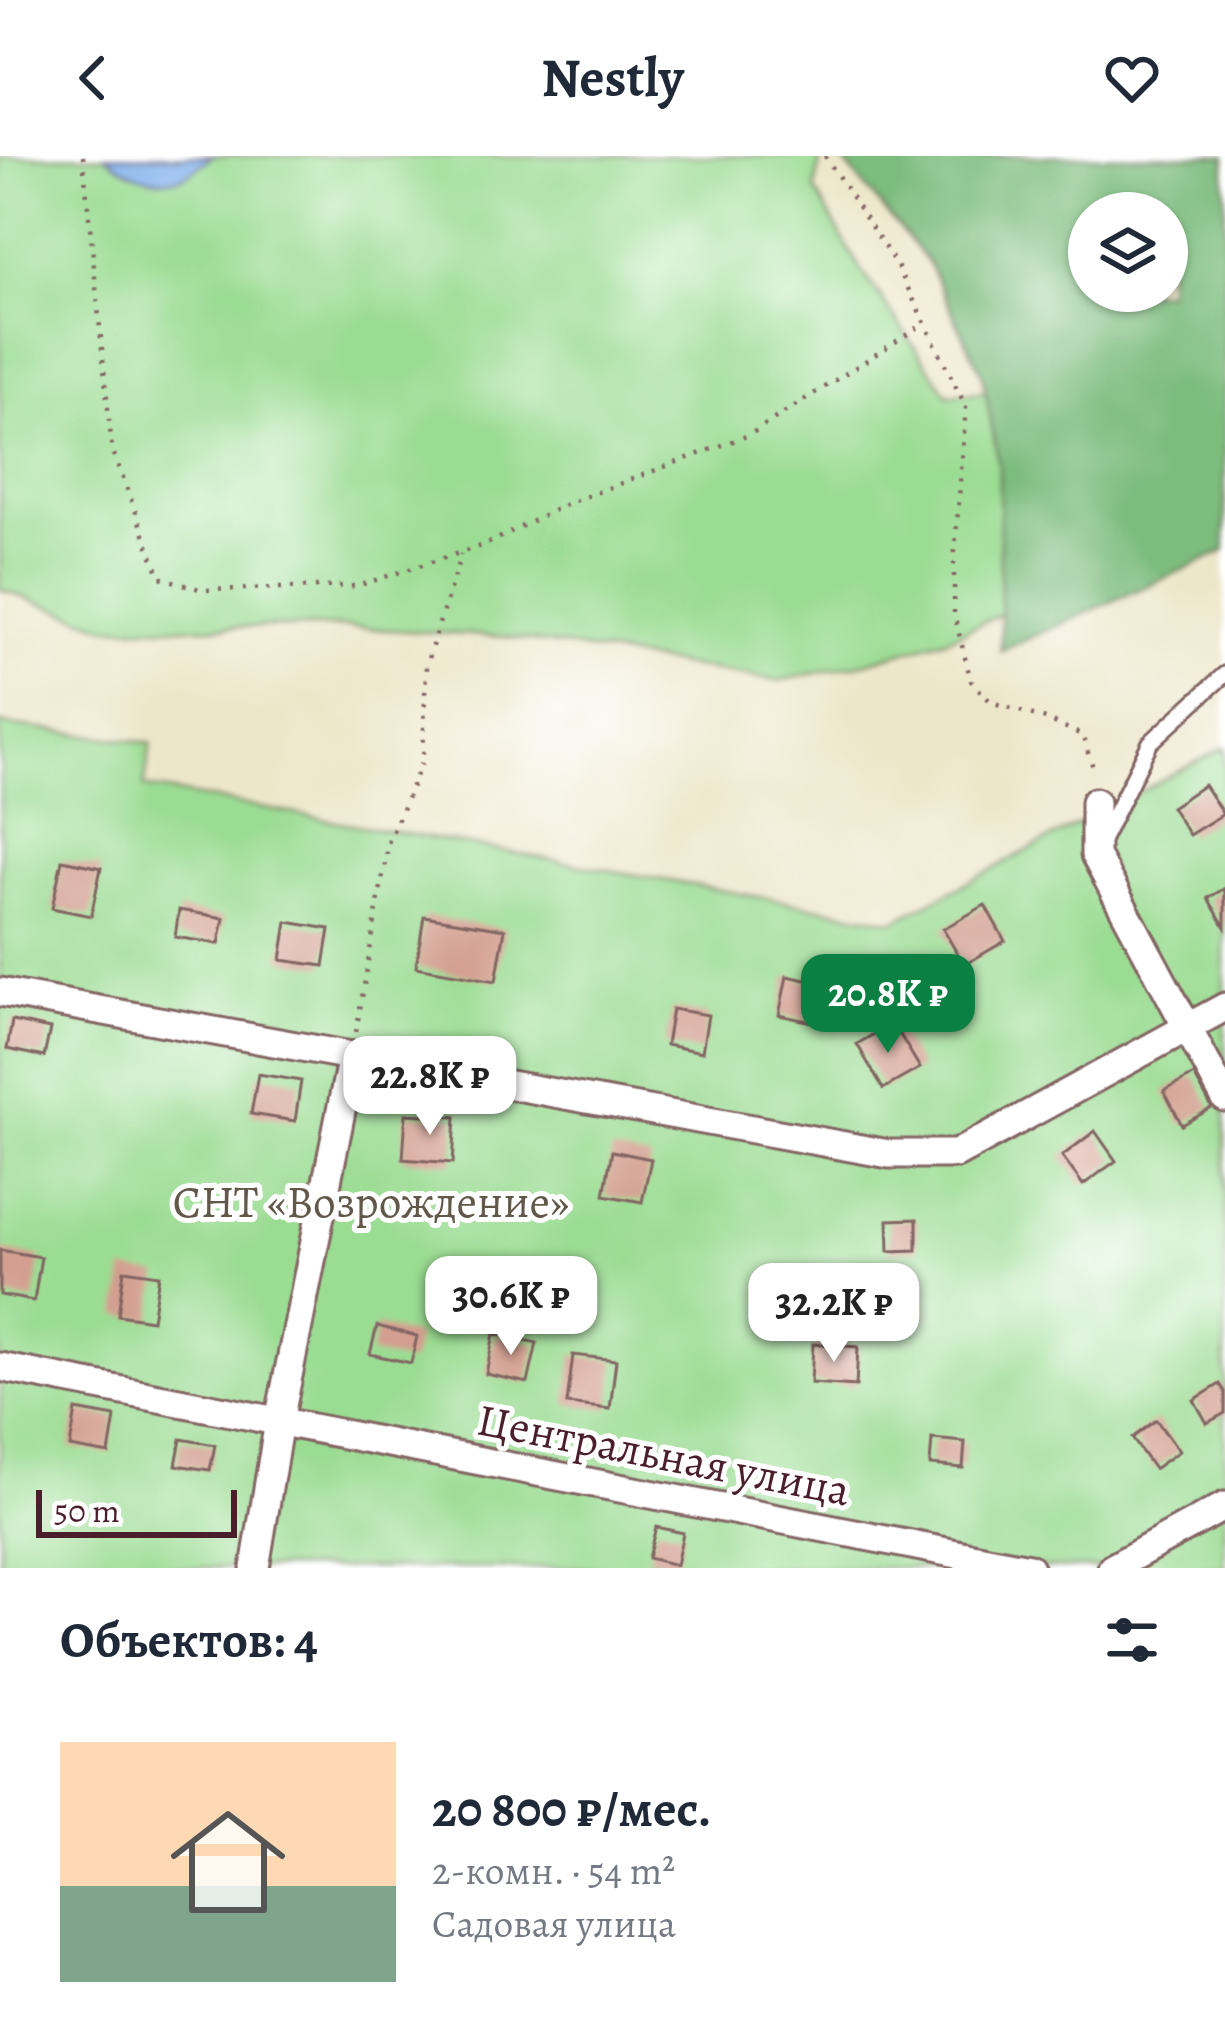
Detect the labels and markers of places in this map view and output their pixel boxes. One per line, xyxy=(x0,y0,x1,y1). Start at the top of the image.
pin: 20.8K ₽ xyxy=(777,954,999,1056)
pin: 22.8K ₽ xyxy=(319,1036,541,1138)
pin: 30.6K ₽ xyxy=(400,1256,622,1358)
pin: 32.2K ₽ xyxy=(723,1263,945,1365)

